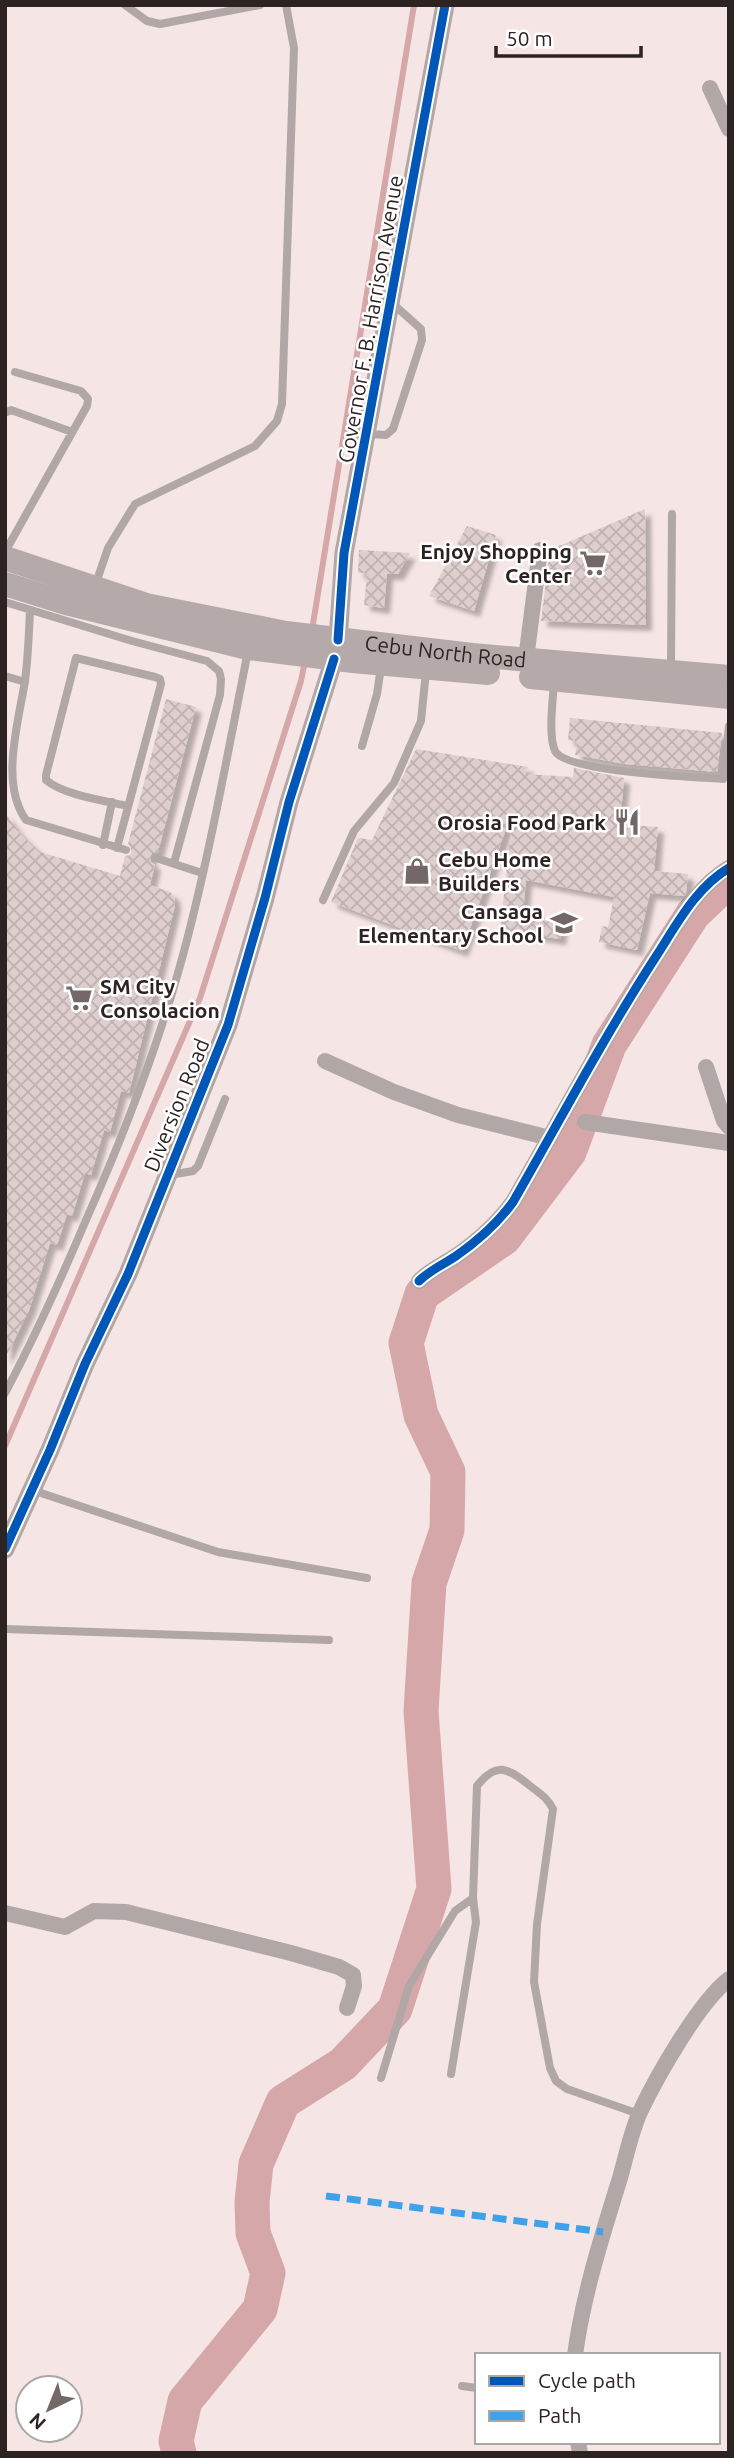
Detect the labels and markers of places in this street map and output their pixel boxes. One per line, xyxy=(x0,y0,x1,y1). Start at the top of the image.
place label: Enjoy Shopping Center xyxy=(420,539,572,587)
supermarket icon: Enjoy Shopping Center xyxy=(578,548,608,578)
restaurant icon: Orosia Food Park xyxy=(612,807,642,837)
place label: Orosia Food Park xyxy=(437,810,606,834)
place label: Cebu Home Builders xyxy=(438,847,551,895)
shop icon: Cebu Home Builders xyxy=(402,856,432,886)
place label: Cansaga Elementary School xyxy=(358,899,543,947)
school or university icon: Cansaga Elementary School xyxy=(549,908,579,938)
place label: SM City Consolacion xyxy=(100,974,220,1022)
supermarket icon: SM City Consolacion xyxy=(64,983,94,1013)

